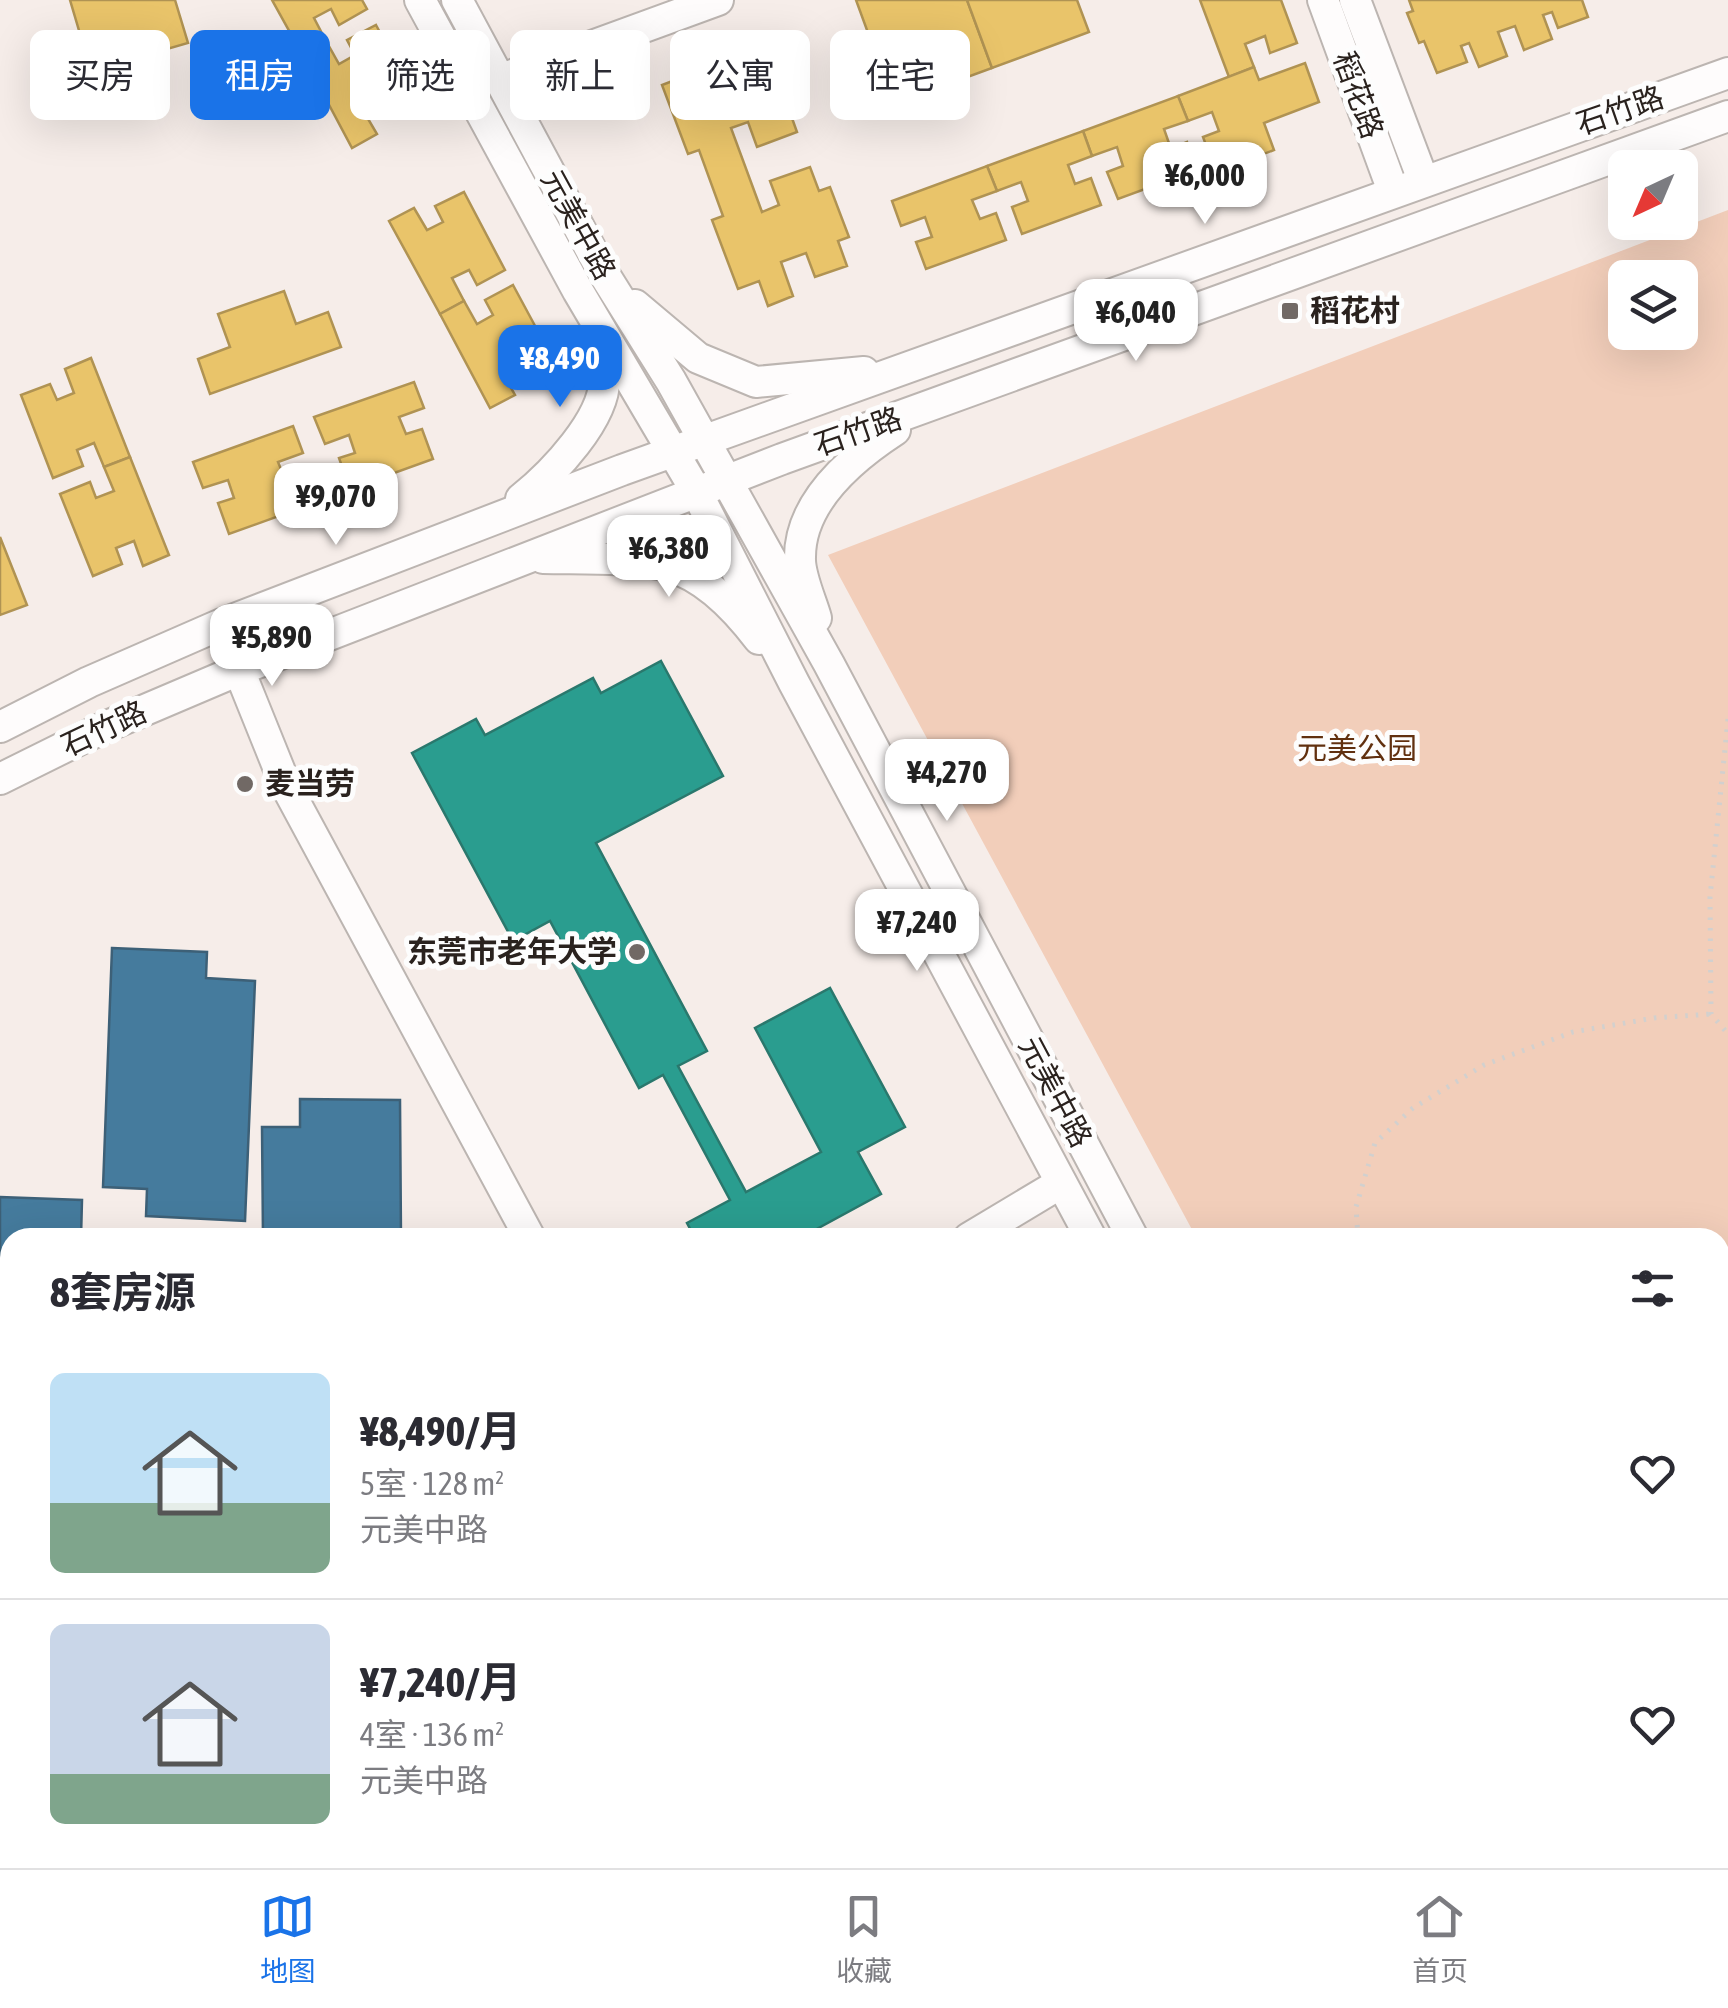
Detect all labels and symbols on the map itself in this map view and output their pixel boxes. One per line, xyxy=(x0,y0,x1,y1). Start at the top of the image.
street label: 稻花路 xyxy=(1328,47,1390,143)
street label: 石竹路 xyxy=(1572,79,1668,141)
pin: ¥6,000 xyxy=(1124,142,1286,227)
north arrow xyxy=(1608,150,1698,240)
street label: 元美中路 xyxy=(535,164,623,285)
pin: ¥6,040 xyxy=(1055,279,1217,364)
place label: 稻花村 xyxy=(1310,293,1400,327)
marker: 稻花村 xyxy=(1279,300,1301,322)
pin: ¥8,490 xyxy=(479,325,641,410)
street label: 石竹路 xyxy=(810,400,906,462)
pin: ¥9,070 xyxy=(255,463,417,548)
pin: ¥6,380 xyxy=(588,515,750,600)
pin: ¥5,890 xyxy=(191,604,353,689)
street label: 石竹路 xyxy=(56,694,152,763)
park label: 元美公园 xyxy=(1297,731,1417,765)
pin: ¥4,270 xyxy=(866,739,1028,824)
place label: 麦当劳 xyxy=(265,766,355,800)
marker: 麦当劳 xyxy=(234,773,256,795)
pin: ¥7,240 xyxy=(836,889,998,974)
place label: 东莞市老年大学 xyxy=(407,934,617,968)
marker: 东莞市老年大学 xyxy=(626,941,648,963)
street label: 元美中路 xyxy=(1013,1031,1099,1152)

